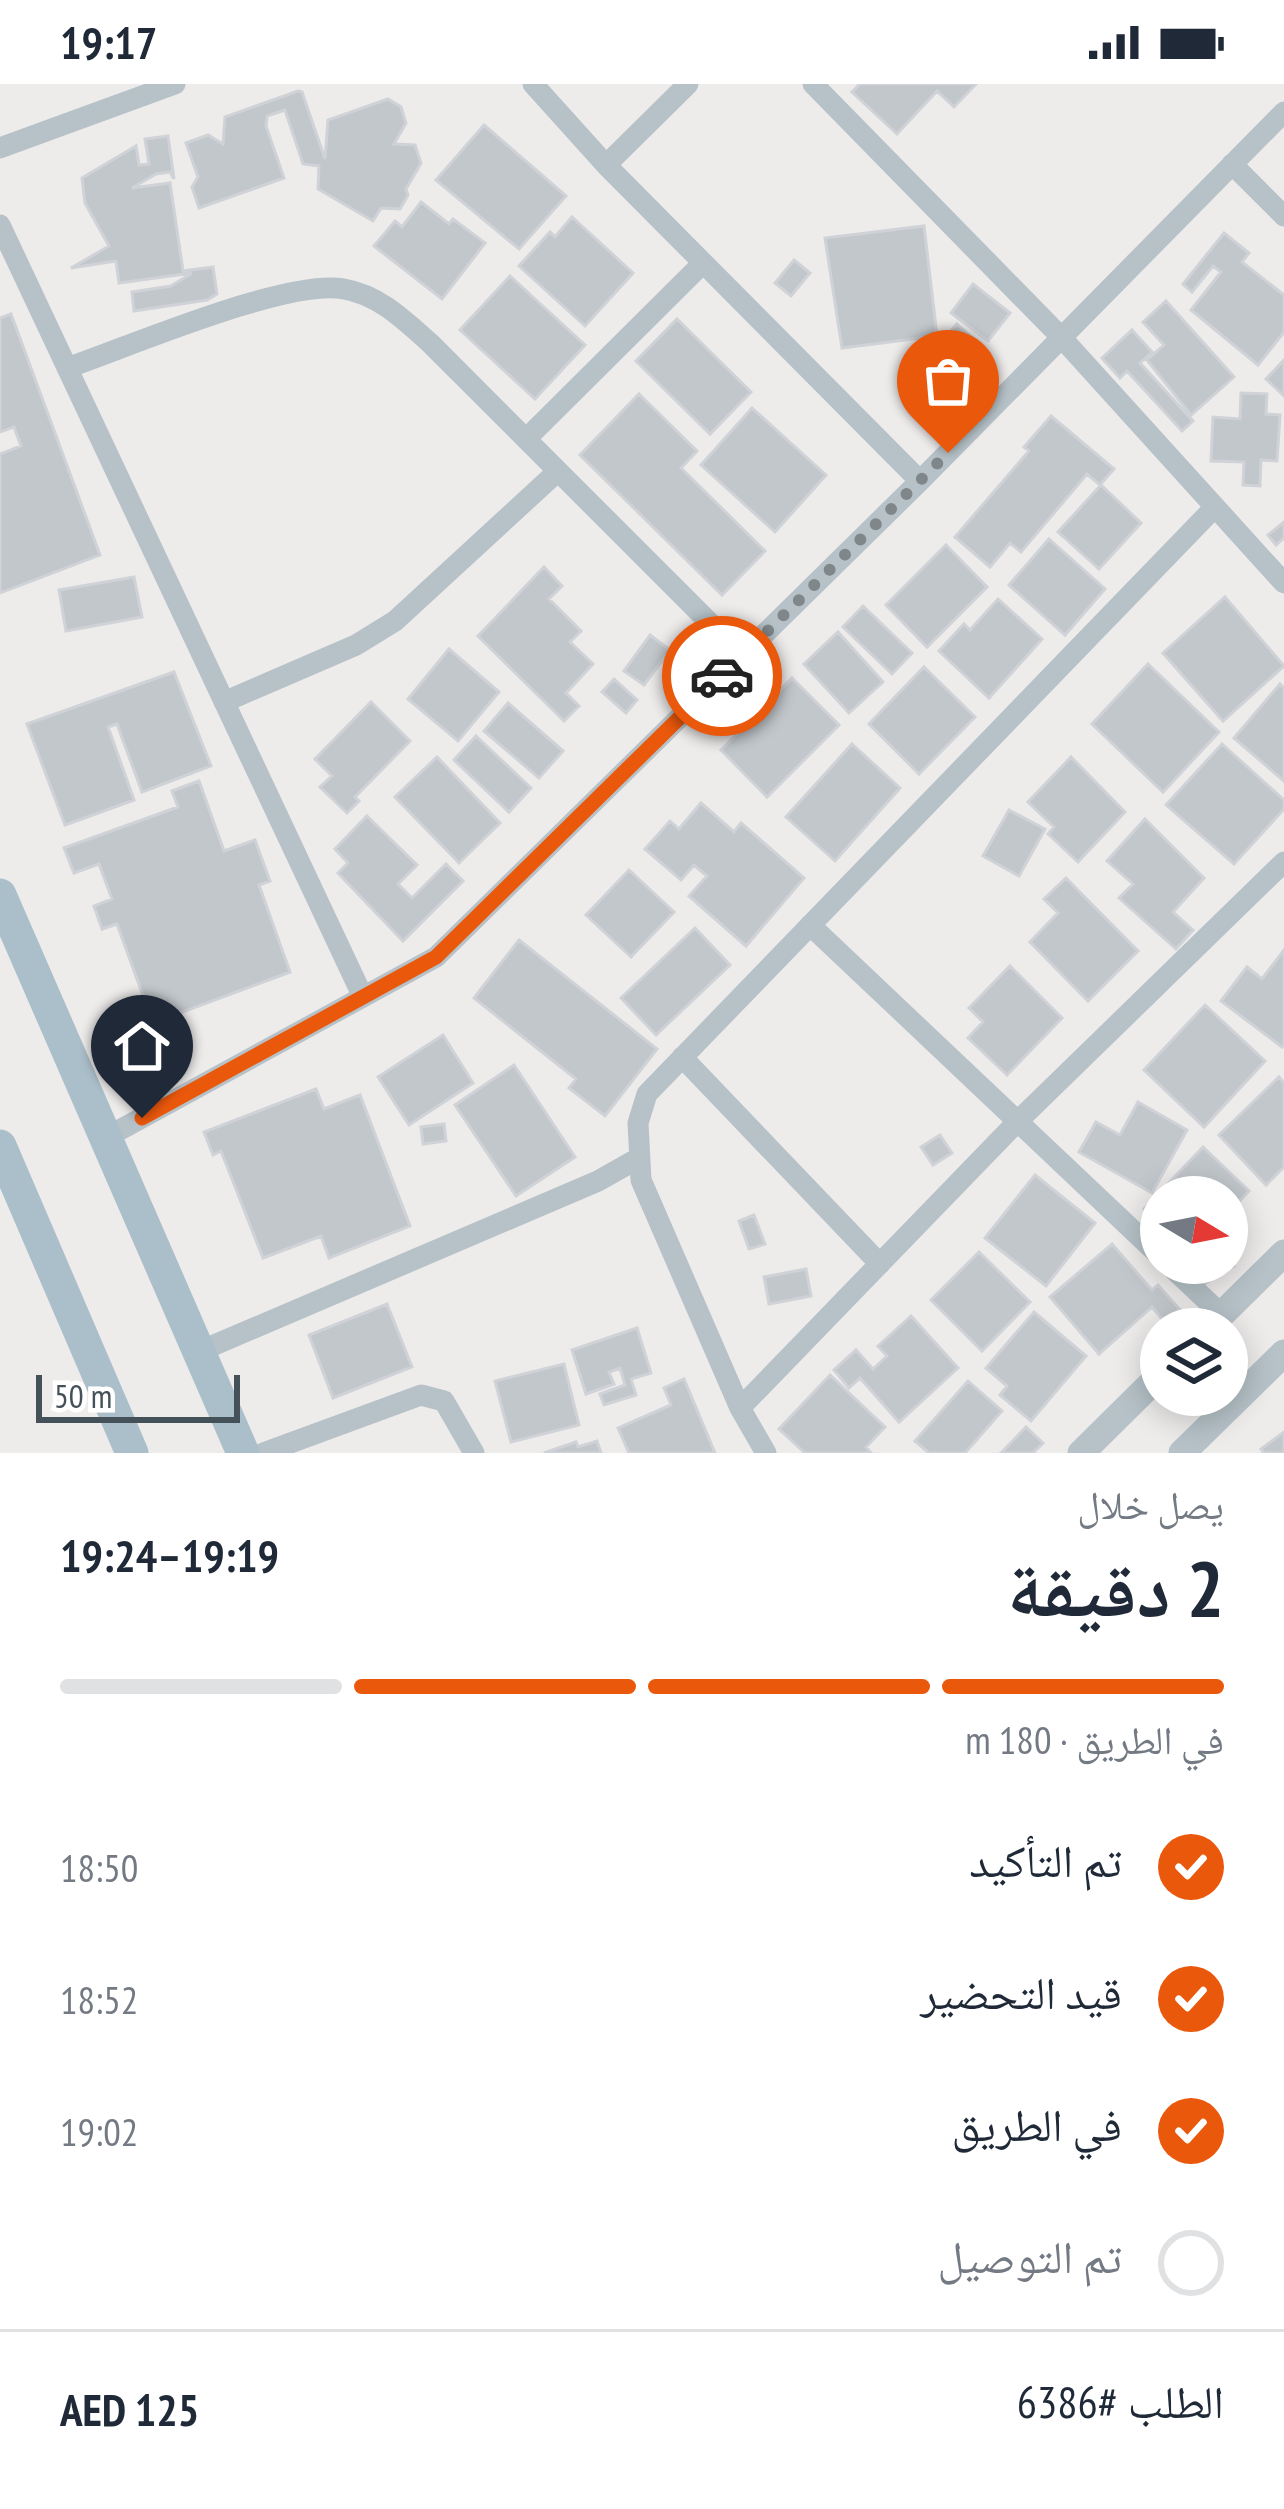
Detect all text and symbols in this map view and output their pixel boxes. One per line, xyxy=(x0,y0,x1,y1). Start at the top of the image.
text: 19:17 xyxy=(60,13,157,71)
pin xyxy=(897,330,999,453)
icon: bag xyxy=(915,348,981,414)
courier xyxy=(662,616,782,736)
icon: car xyxy=(689,643,755,709)
pin xyxy=(91,995,193,1118)
icon: home xyxy=(109,1013,175,1079)
north arrow xyxy=(1140,1176,1248,1284)
map controls xyxy=(1140,1176,1248,1416)
button: layers xyxy=(1140,1308,1248,1416)
scale bar xyxy=(36,1369,240,1422)
text: 50 m xyxy=(54,1374,112,1417)
text: يصل خلال xyxy=(1077,1479,1224,1530)
text: 19:19–19:24 xyxy=(60,1526,279,1584)
text: 2 دقيقة xyxy=(1007,1538,1224,1639)
text: في الطريق · 180 m xyxy=(965,1714,1224,1765)
text: تم التأكيد xyxy=(969,1831,1122,1889)
icon: check xyxy=(1158,1834,1224,1900)
text: 18:50 xyxy=(60,1842,138,1893)
text: قيد التحضير xyxy=(920,1963,1122,2021)
icon: check xyxy=(1158,1966,1224,2032)
text: 18:52 xyxy=(60,1974,138,2025)
text: في الطريق xyxy=(952,2095,1122,2153)
icon: check xyxy=(1158,2098,1224,2164)
text: 19:02 xyxy=(60,2106,138,2157)
text: تم التوصيل xyxy=(938,2227,1122,2285)
text: الطلب #6386 xyxy=(1017,2372,1224,2430)
text: AED 125 xyxy=(60,2380,199,2438)

